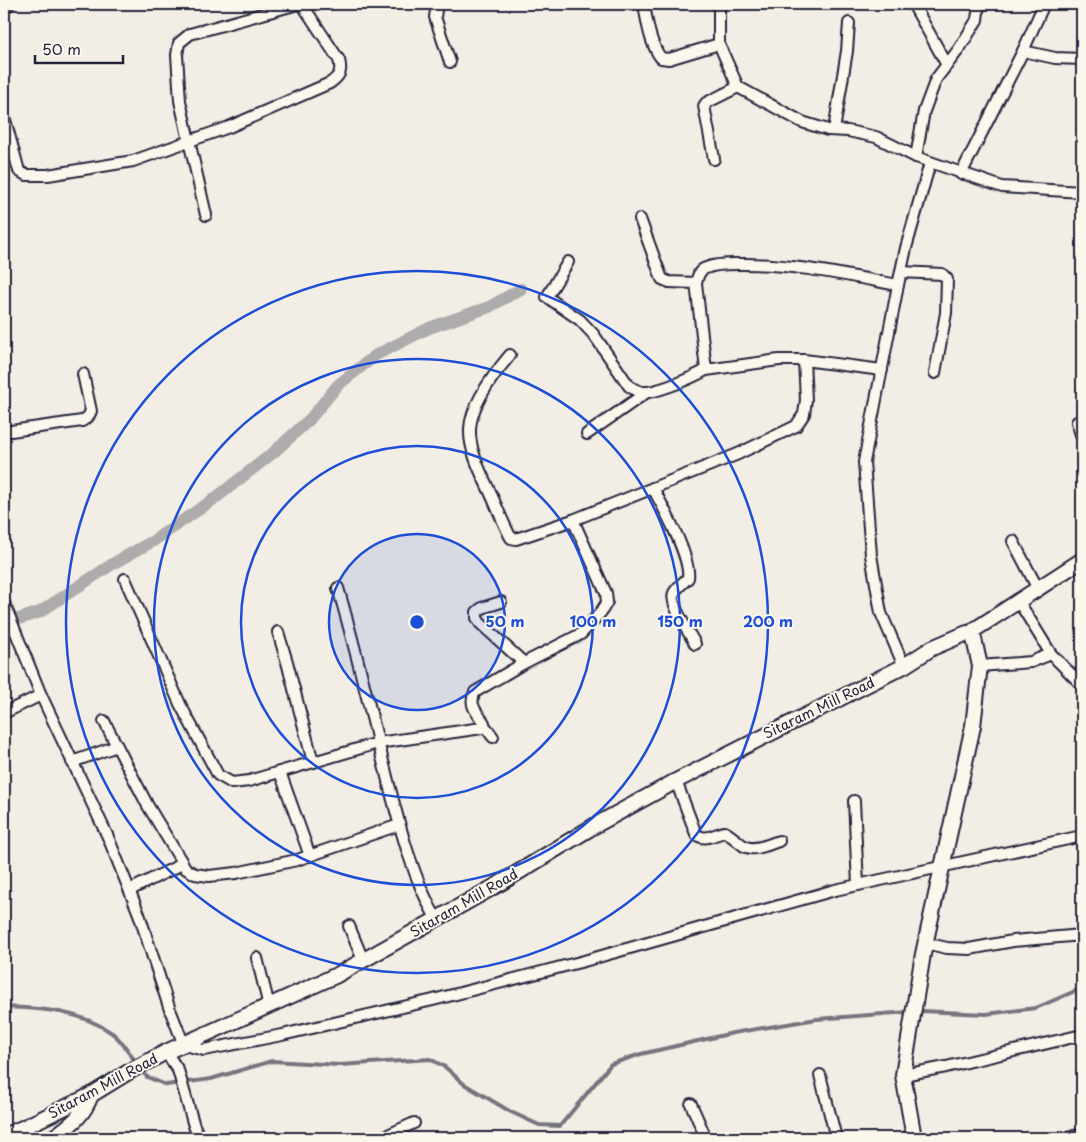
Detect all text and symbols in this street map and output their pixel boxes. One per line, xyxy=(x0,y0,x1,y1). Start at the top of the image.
scale bar xyxy=(35,32,122,64)
text: 50 m xyxy=(42,37,81,60)
text: 50 m xyxy=(486,609,524,632)
text: 100 m xyxy=(570,609,616,632)
text: 150 m xyxy=(657,609,703,632)
text: 200 m xyxy=(743,609,793,632)
centre of rings xyxy=(408,613,426,631)
street label: Sitaram Mill Road xyxy=(760,671,878,744)
street label: Sitaram Mill Road xyxy=(406,863,522,942)
street label: Sitaram Mill Road xyxy=(44,1048,161,1123)

